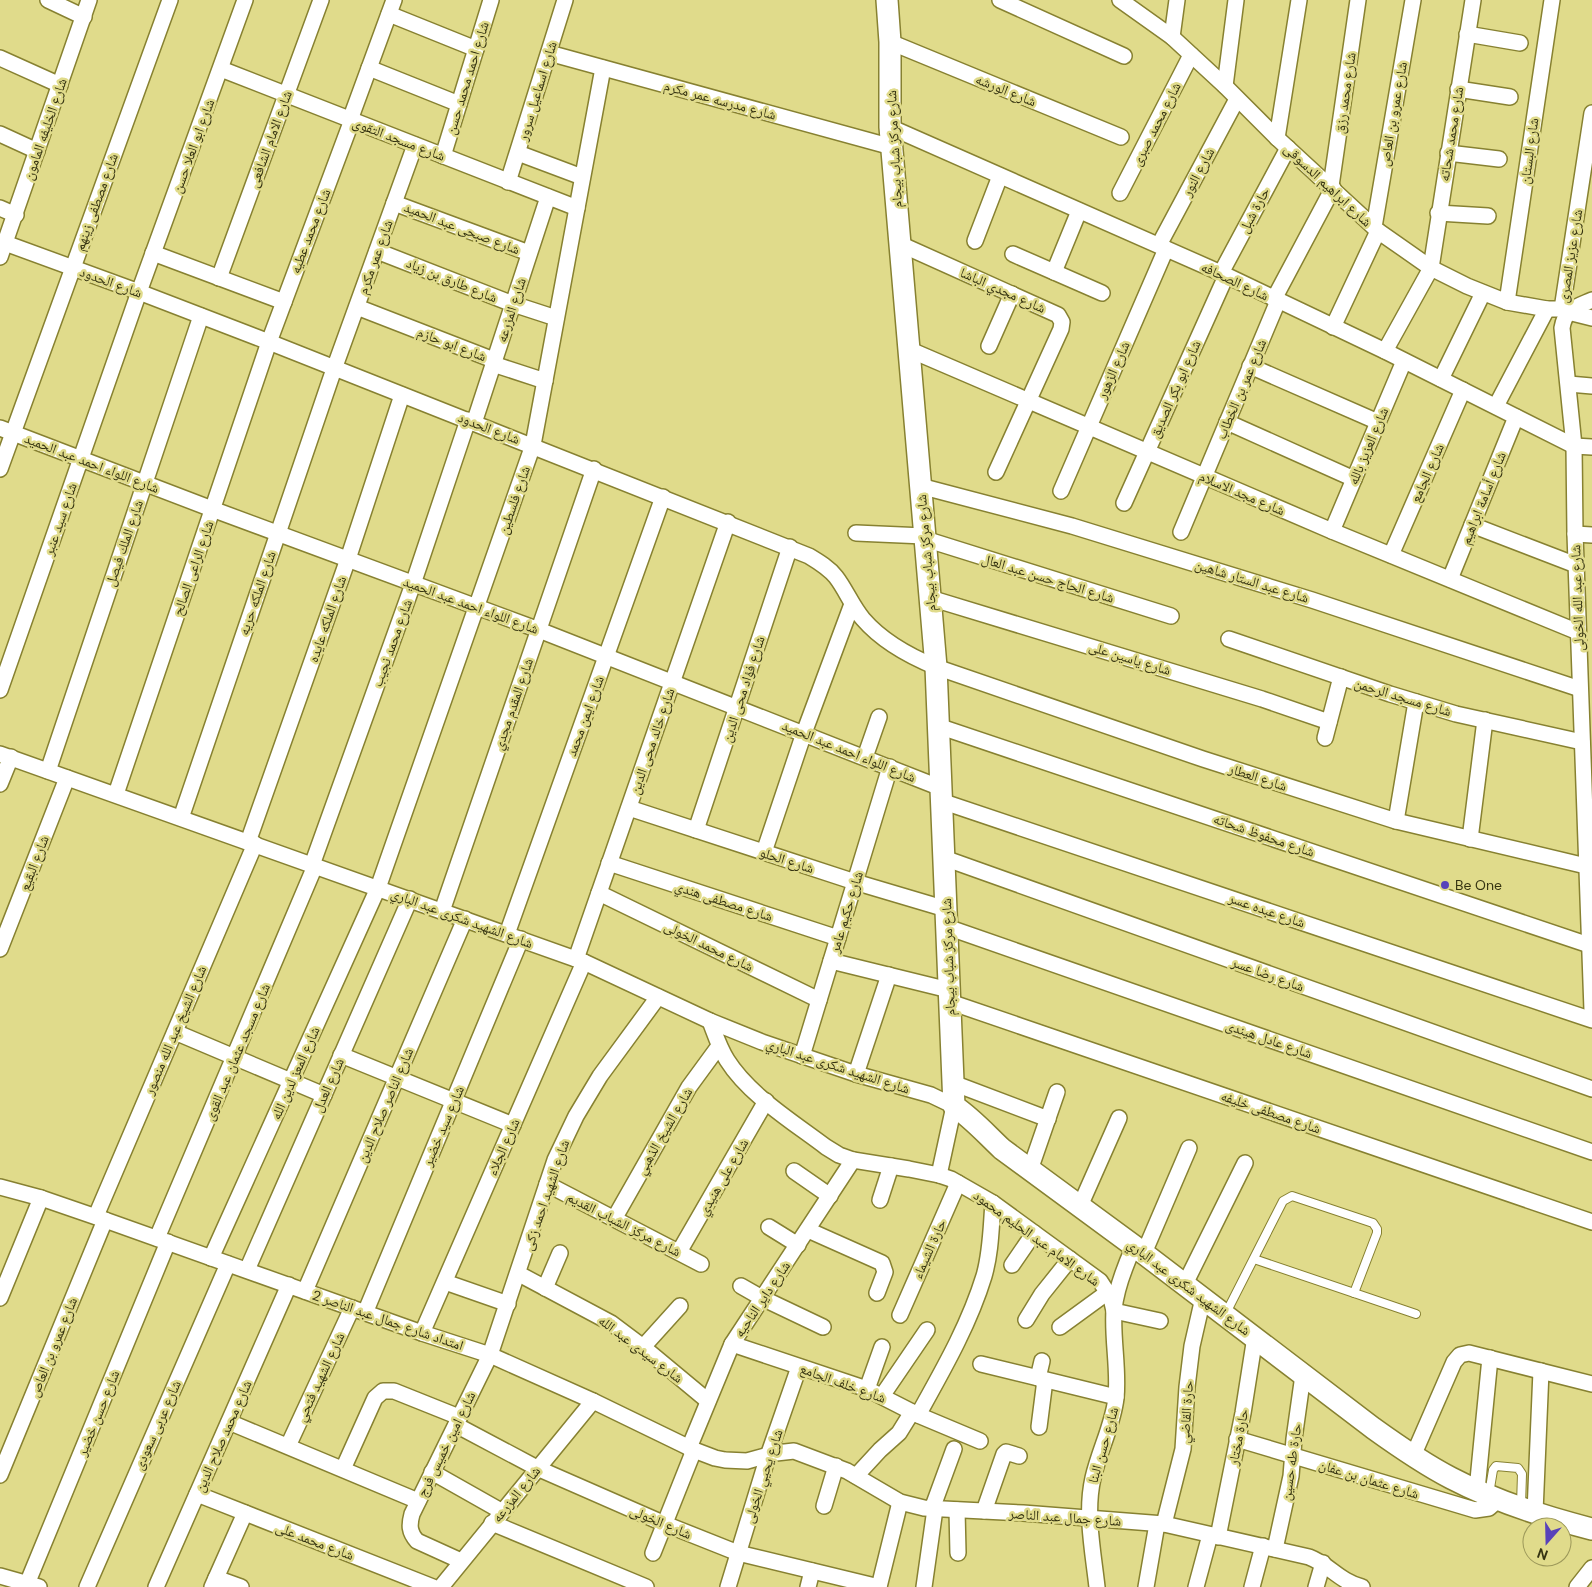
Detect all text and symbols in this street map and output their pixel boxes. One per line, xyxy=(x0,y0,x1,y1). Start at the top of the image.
street label: شارع احمد محمد حسن xyxy=(441,19,494,137)
street label: شارع اسماعيل سرور xyxy=(513,39,562,144)
street label: شارع محمد رزق xyxy=(1330,51,1361,135)
street label: شارع عمرو بن العاص xyxy=(1375,60,1412,168)
street label: شارع الورشه xyxy=(973,70,1039,111)
street label: شارع الخليفه المامون xyxy=(19,76,72,183)
street label: شارع مدرسه عمر مكرم xyxy=(662,76,778,125)
street label: شارع محمد صبرى xyxy=(1127,79,1186,169)
street label: شارع محمد شحاته xyxy=(1435,85,1468,183)
street label: شارع الامام الشافعى xyxy=(244,88,297,190)
street label: شارع مركز شباب بيجام xyxy=(882,90,907,208)
street label: شارع ابو العلا حسن xyxy=(168,97,219,196)
street label: شارع مسجد التقوى xyxy=(350,113,448,166)
street label: شارع البستان xyxy=(1515,117,1544,185)
street label: شارع ابراهيم الدسوقى xyxy=(1279,140,1376,231)
street label: شارع النور xyxy=(1177,145,1219,201)
street label: شارع مصطفى زينهم xyxy=(70,151,123,253)
street label: حارة شبل xyxy=(1235,184,1273,236)
street label: شارع محمد عطيه xyxy=(286,186,335,276)
street label: شارع صبحى عبد الحميد xyxy=(401,198,523,259)
street label: شارع عزيز المصرى xyxy=(1554,208,1587,304)
street label: شارع عمر مكرم xyxy=(353,217,398,297)
street label: شارع طارق بن زياد xyxy=(403,254,500,307)
street label: شارع الصحافه xyxy=(1198,258,1272,305)
street label: شارع الحدود xyxy=(77,262,145,303)
street label: شارع مجدي الباشا xyxy=(956,263,1049,319)
street label: شارع المزرعه xyxy=(492,275,531,345)
street label: شارع ابو حازم xyxy=(415,323,489,366)
street label: شارع عمر بن الخطاب xyxy=(1212,336,1271,442)
street label: شارع ابو بكر الصديق xyxy=(1145,337,1206,441)
street label: شارع الزهور xyxy=(1092,338,1135,403)
street label: شارع العزيز بالله xyxy=(1344,405,1393,488)
street label: شارع الحدود xyxy=(455,408,523,449)
street label: شارع اللواء احمد عبد الحميد xyxy=(22,429,162,498)
street label: شارع الجامع xyxy=(1406,441,1449,506)
street label: شارع أسامة ابراهيم xyxy=(1456,449,1511,547)
street label: شارع فلسطين xyxy=(494,464,535,537)
street label: شارع مجد الاسلام xyxy=(1196,467,1288,520)
street label: شارع سيد عنبر xyxy=(39,480,82,559)
street label: شارع مركز شباب بيجام xyxy=(912,494,941,612)
street label: شارع الملك فيصل xyxy=(101,498,148,589)
street label: شارع الراعى الصالح xyxy=(168,518,219,618)
street label: شارع عبد الله الخولى xyxy=(1566,544,1589,651)
street label: شارع الملكه حريه xyxy=(234,548,281,638)
street label: شارع الحاج حسن عبد العال xyxy=(979,549,1116,608)
street label: شارع عبد الستار شاهين xyxy=(1193,555,1311,608)
street label: شارع اللواء احمد عبد الحميد xyxy=(400,572,541,639)
street label: شارع الملكه عايده xyxy=(304,573,351,665)
street label: شارع محمد نجيب xyxy=(368,597,417,690)
street label: شارع فؤاد محى الدين xyxy=(717,634,770,745)
street label: شارع ياسين على xyxy=(1086,637,1173,680)
street label: شارع المقدم مجدي xyxy=(489,656,540,753)
street label: شارع ايمن محمد xyxy=(562,673,609,759)
street label: شارع مسجد الرحمن xyxy=(1352,674,1454,721)
street label: شارع خالد محى الدين xyxy=(625,686,680,797)
street label: شارع اللواء احمد عبد الحميد xyxy=(779,716,919,787)
street label: شارع العطار xyxy=(1225,759,1289,796)
street label: شارع محفوظ شحاته xyxy=(1211,809,1317,862)
street label: شارع البقيع xyxy=(15,833,54,894)
street label: شارع الحلو xyxy=(757,843,816,878)
street label: شارع حكيم عامر xyxy=(825,869,868,956)
place label: Be One xyxy=(1455,876,1502,894)
street label: شارع مصطفى هندي xyxy=(672,877,775,928)
marker: Be One xyxy=(1439,879,1451,891)
street label: شارع الشهيد شكرى عبد الباري xyxy=(388,884,535,954)
street label: شارع عبده عسر xyxy=(1225,888,1308,932)
street label: شارع مركز شباب بيجام xyxy=(937,898,960,1016)
street label: شارع محمد الخولى xyxy=(661,917,757,976)
street label: شارع رضا عسر xyxy=(1228,952,1307,996)
street label: شارع الشيخ عبد الله منصور xyxy=(139,963,211,1099)
street label: شارع مسجد عثمان عبد القوى xyxy=(200,981,275,1124)
street label: شارع عادل هيندى xyxy=(1223,1016,1315,1063)
street label: شارع المعز لدين الله xyxy=(266,1024,324,1123)
street label: شارع الشهيد شكرى عبد الباري xyxy=(763,1034,912,1100)
street label: شارع الناصر صلاح الدين xyxy=(353,1045,418,1165)
street label: شارع العدل xyxy=(308,1055,349,1115)
street label: شارع سيد خضير xyxy=(418,1083,469,1170)
street label: شارع الشيخ الذهبي xyxy=(632,1084,698,1179)
street label: شارع مصطفى خليفه xyxy=(1218,1087,1323,1138)
street label: شارع الجلاء xyxy=(482,1116,524,1179)
street label: شارع على هنيدي xyxy=(694,1135,754,1220)
street label: شارع الشهيد احمد زكى xyxy=(519,1137,574,1253)
street label: شارع الامام عبد الحليم محمود xyxy=(970,1186,1104,1291)
street label: شارع مركز الشباب القديم xyxy=(563,1187,684,1261)
street label: حارة الشيماء xyxy=(908,1216,950,1282)
street label: شارع الشهيد شكرى عبد الباري xyxy=(1122,1235,1254,1341)
street label: شارع داير الناحيه xyxy=(730,1258,795,1341)
street label: امتداد شارع جمال عبد الناصر 2 xyxy=(310,1286,466,1355)
street label: شارع عمرو بن العاص xyxy=(25,1295,82,1400)
street label: شارع سيدى عبد الله xyxy=(595,1311,687,1387)
street label: شارع الشهيد فتحي xyxy=(291,1329,351,1426)
street label: شارع خلف الجامع xyxy=(797,1359,888,1408)
street label: شارع حسن خضير xyxy=(72,1367,124,1460)
street label: شارع عربى سعودى xyxy=(129,1377,186,1473)
street label: شارع محمد صلاح الدين xyxy=(190,1377,257,1495)
street label: حارة القاضي xyxy=(1175,1380,1200,1444)
street label: شارع امين خميس فرج xyxy=(413,1388,480,1500)
street label: شارع حسن البنا xyxy=(1084,1405,1123,1485)
street label: حارة مختار xyxy=(1224,1407,1252,1468)
street label: حارة طه حسين xyxy=(1277,1422,1305,1502)
street label: شارع يحيي الخولى xyxy=(739,1427,789,1526)
street label: شارع عثمان بن عفان xyxy=(1316,1455,1421,1504)
street label: شارع المزرعه xyxy=(488,1462,545,1526)
street label: شارع الخولى xyxy=(627,1501,694,1544)
street label: شارع جمال عبد الناصر xyxy=(1007,1504,1122,1531)
north arrow xyxy=(1522,1517,1572,1567)
street label: شارع محمد على xyxy=(273,1518,357,1565)
text: N xyxy=(1535,1544,1550,1564)

